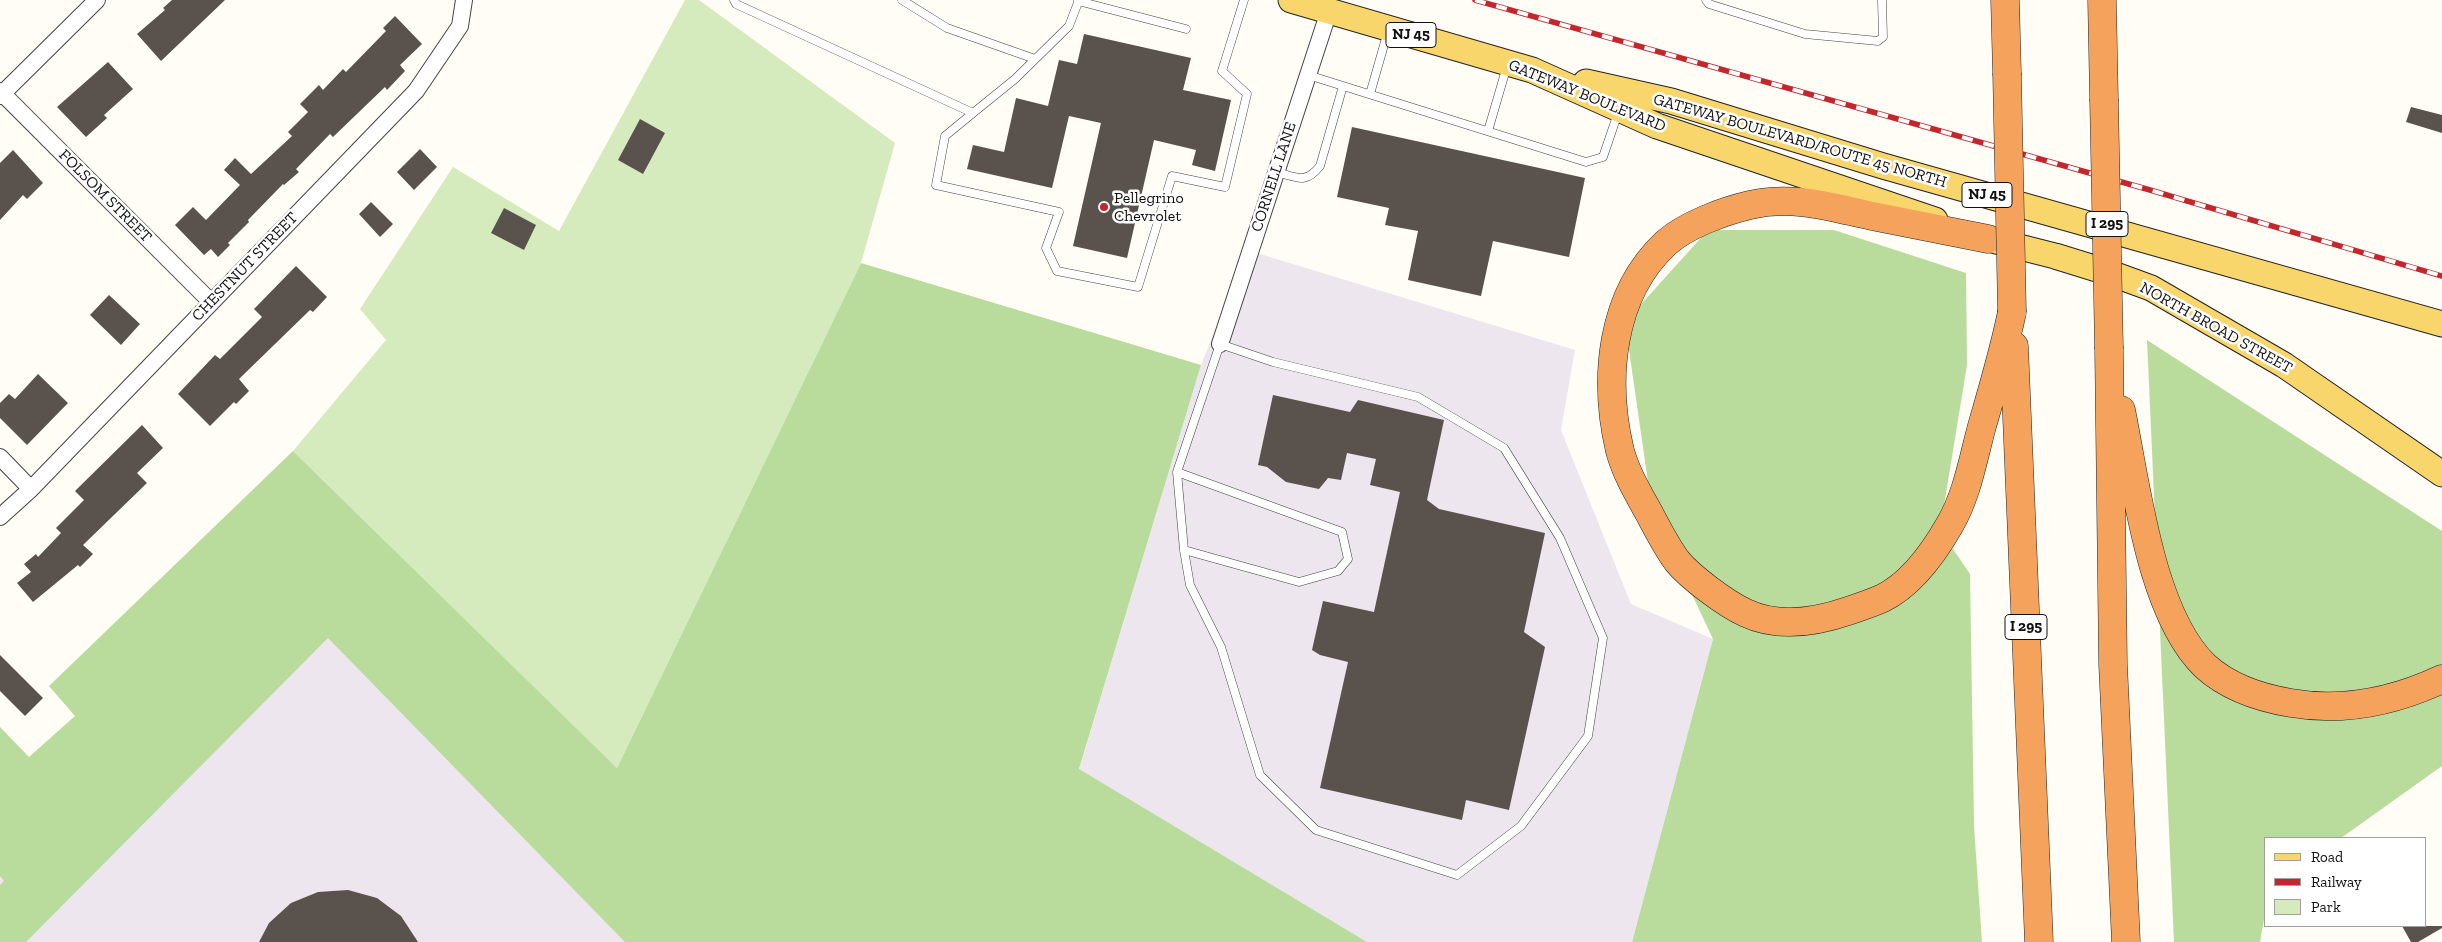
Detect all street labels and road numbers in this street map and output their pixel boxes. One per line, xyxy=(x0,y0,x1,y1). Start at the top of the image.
road number: NJ 45 xyxy=(1386,22,1436,48)
street label: GATEWAY BOULEVARD xyxy=(1506,56,1668,136)
street label: GATEWAY BOULEVARD/ROUTE 45 NORTH xyxy=(1651,90,1949,192)
street label: CORNELL LANE xyxy=(1247,120,1301,234)
street label: FOLSOM STREET xyxy=(54,145,156,247)
road number: NJ 45 xyxy=(1962,182,2012,208)
street label: CHESTNUT STREET xyxy=(188,208,302,326)
road number: I 295 xyxy=(2086,212,2128,236)
street label: NORTH BROAD STREET xyxy=(2136,278,2296,378)
road number: I 295 xyxy=(2005,614,2047,640)

